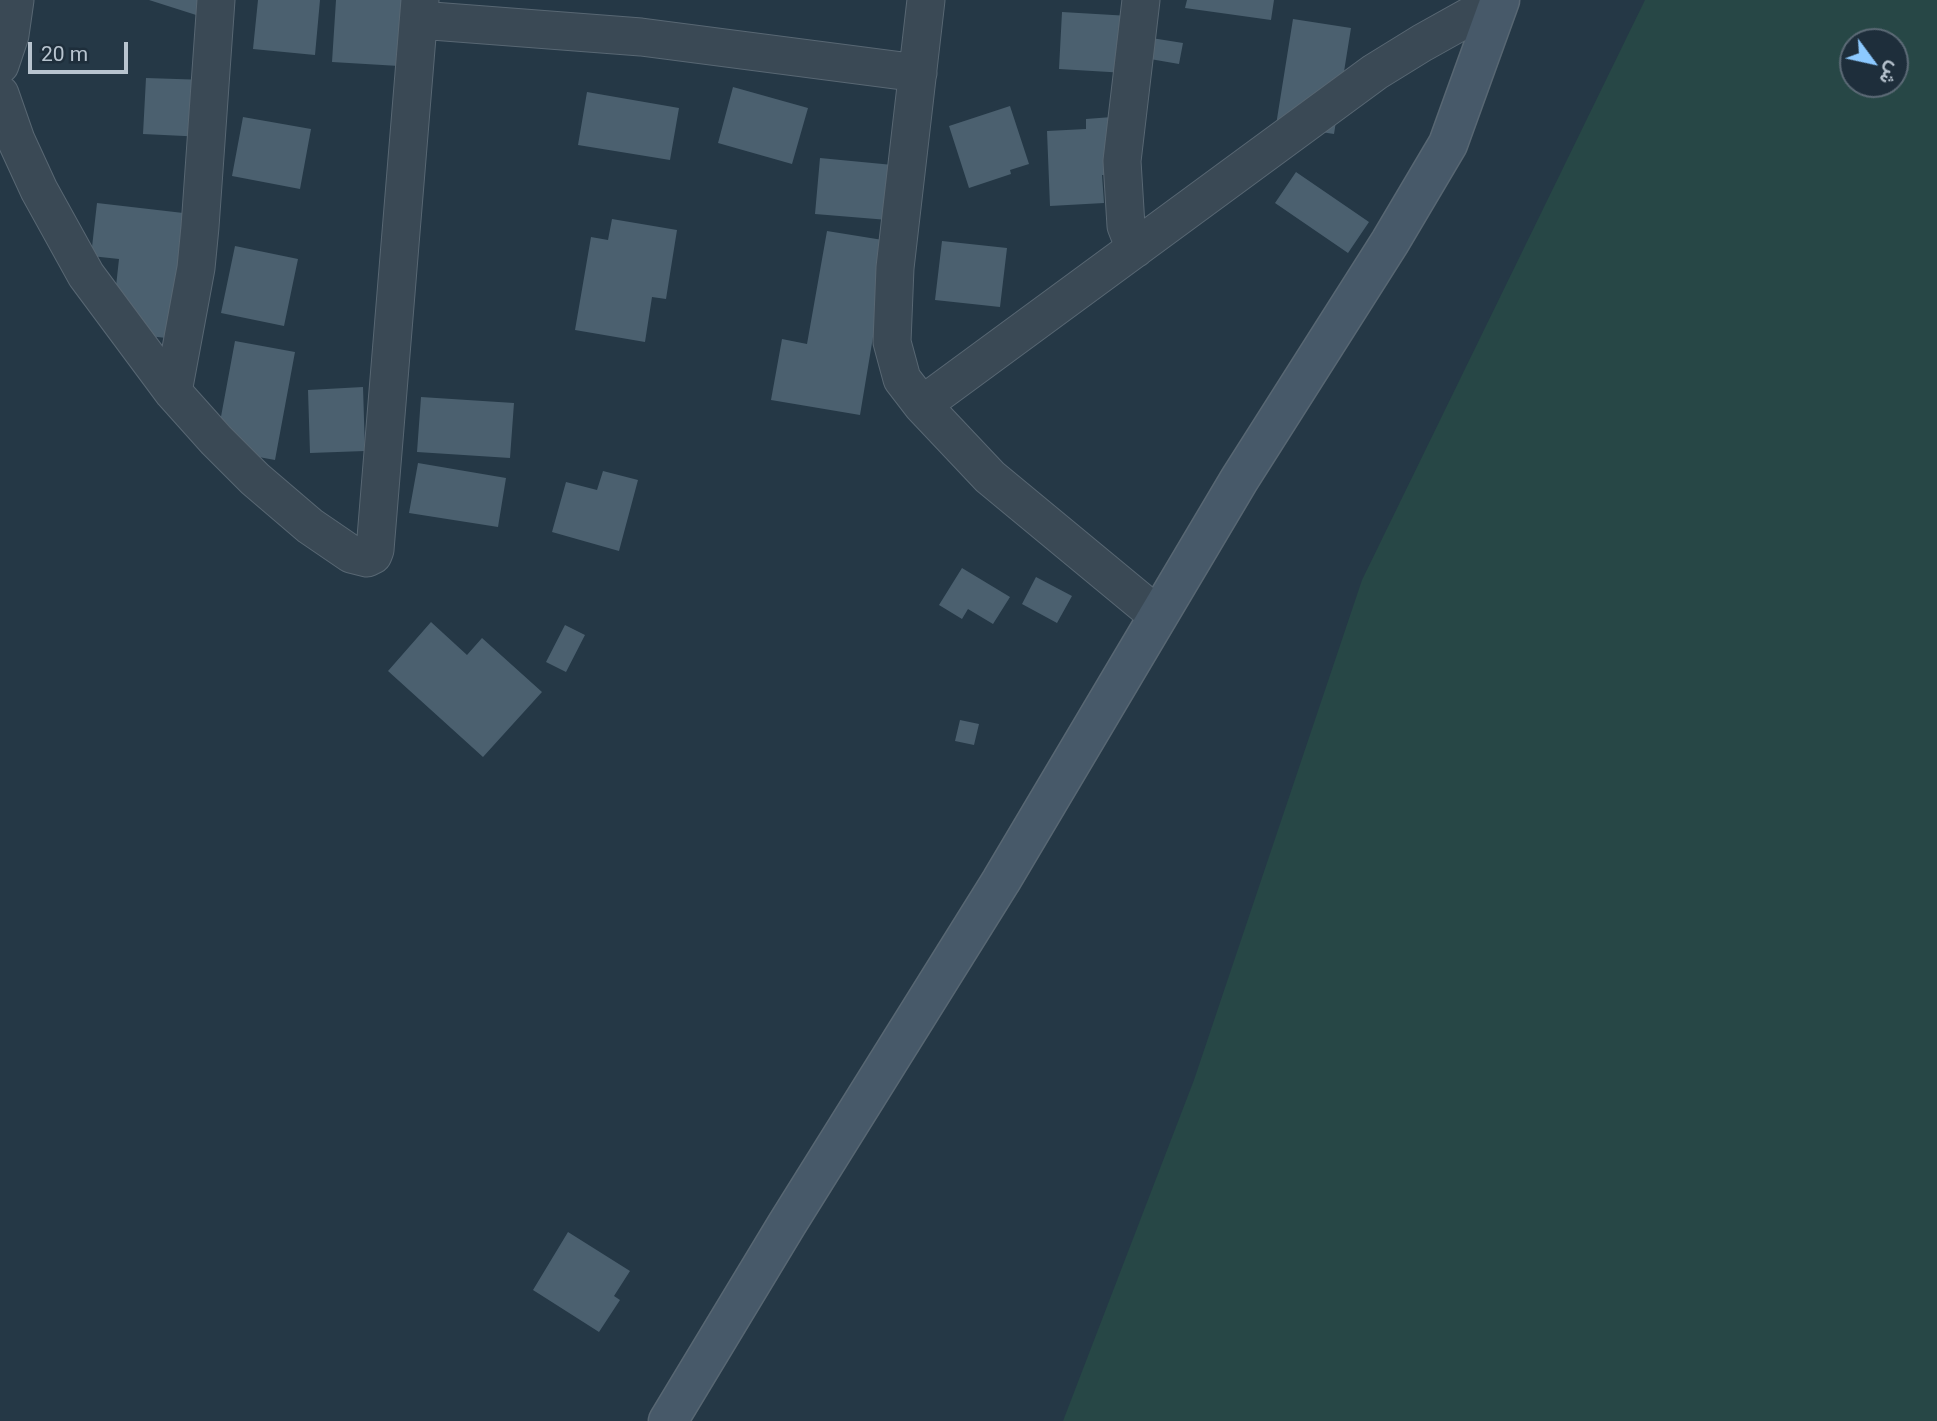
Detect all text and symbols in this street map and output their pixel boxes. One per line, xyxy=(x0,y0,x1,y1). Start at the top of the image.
scale bar xyxy=(32,28,131,72)
north arrow xyxy=(1839,28,1909,98)
text: 20 m xyxy=(41,42,88,66)
text: ش xyxy=(1874,58,1906,89)

